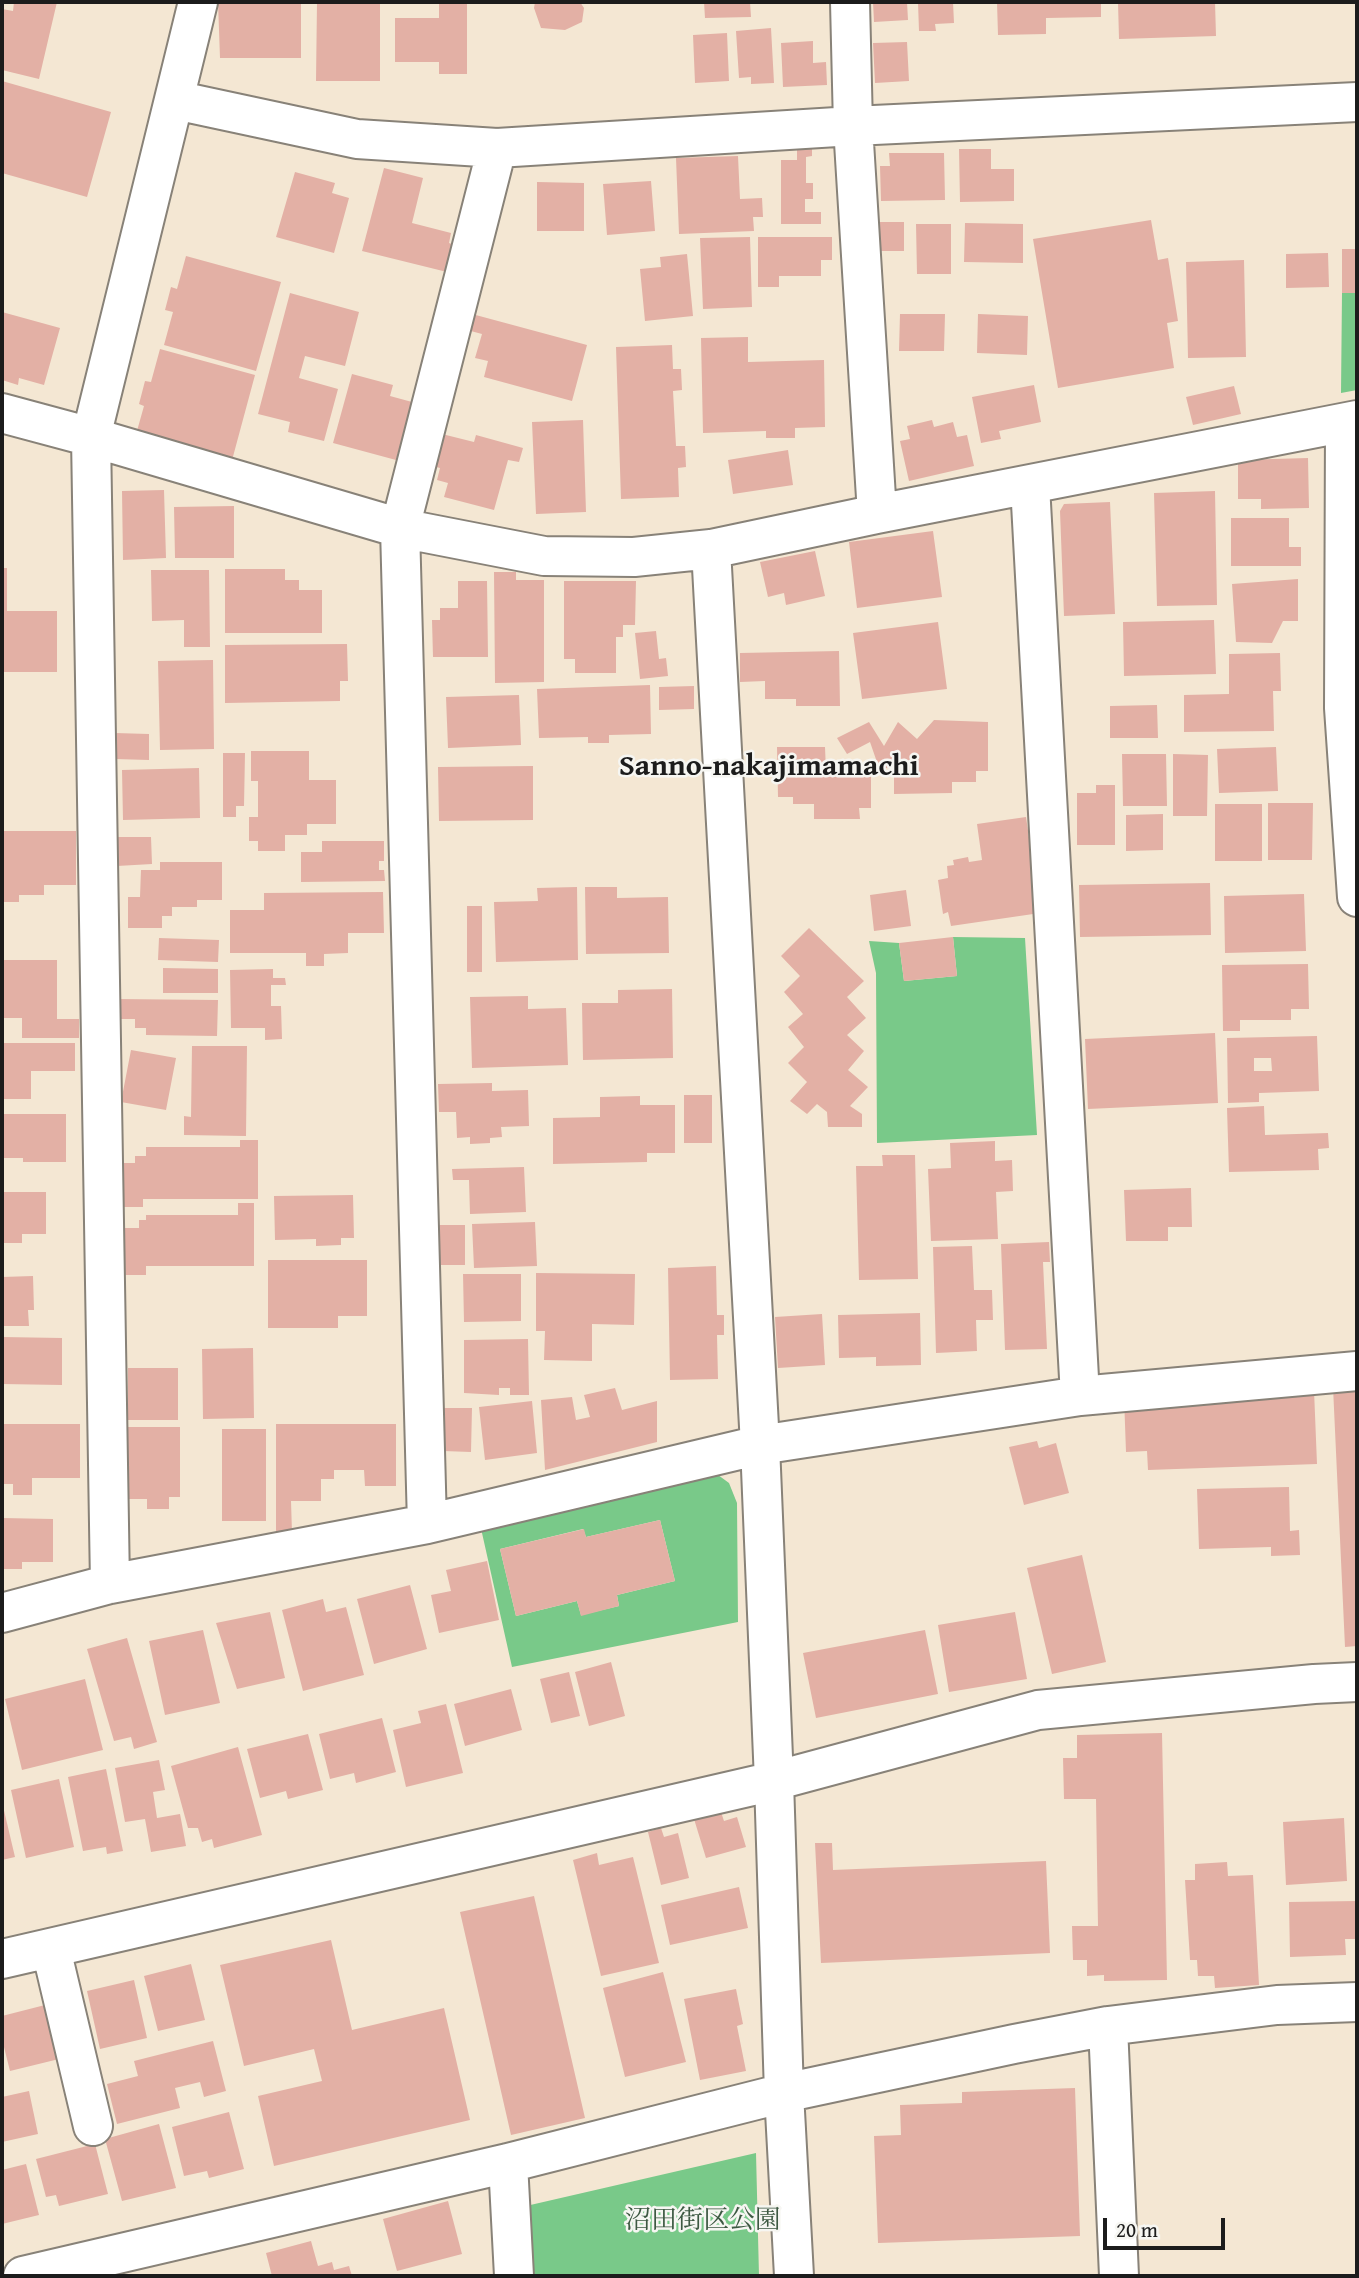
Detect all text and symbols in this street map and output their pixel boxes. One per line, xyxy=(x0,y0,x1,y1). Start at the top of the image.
district label: Sanno-nakajimamachi xyxy=(619,749,919,785)
scale bar xyxy=(1107,2204,1230,2248)
park label: 沼田街区公園 xyxy=(625,2205,781,2237)
text: 20 m xyxy=(1116,2214,1158,2245)

